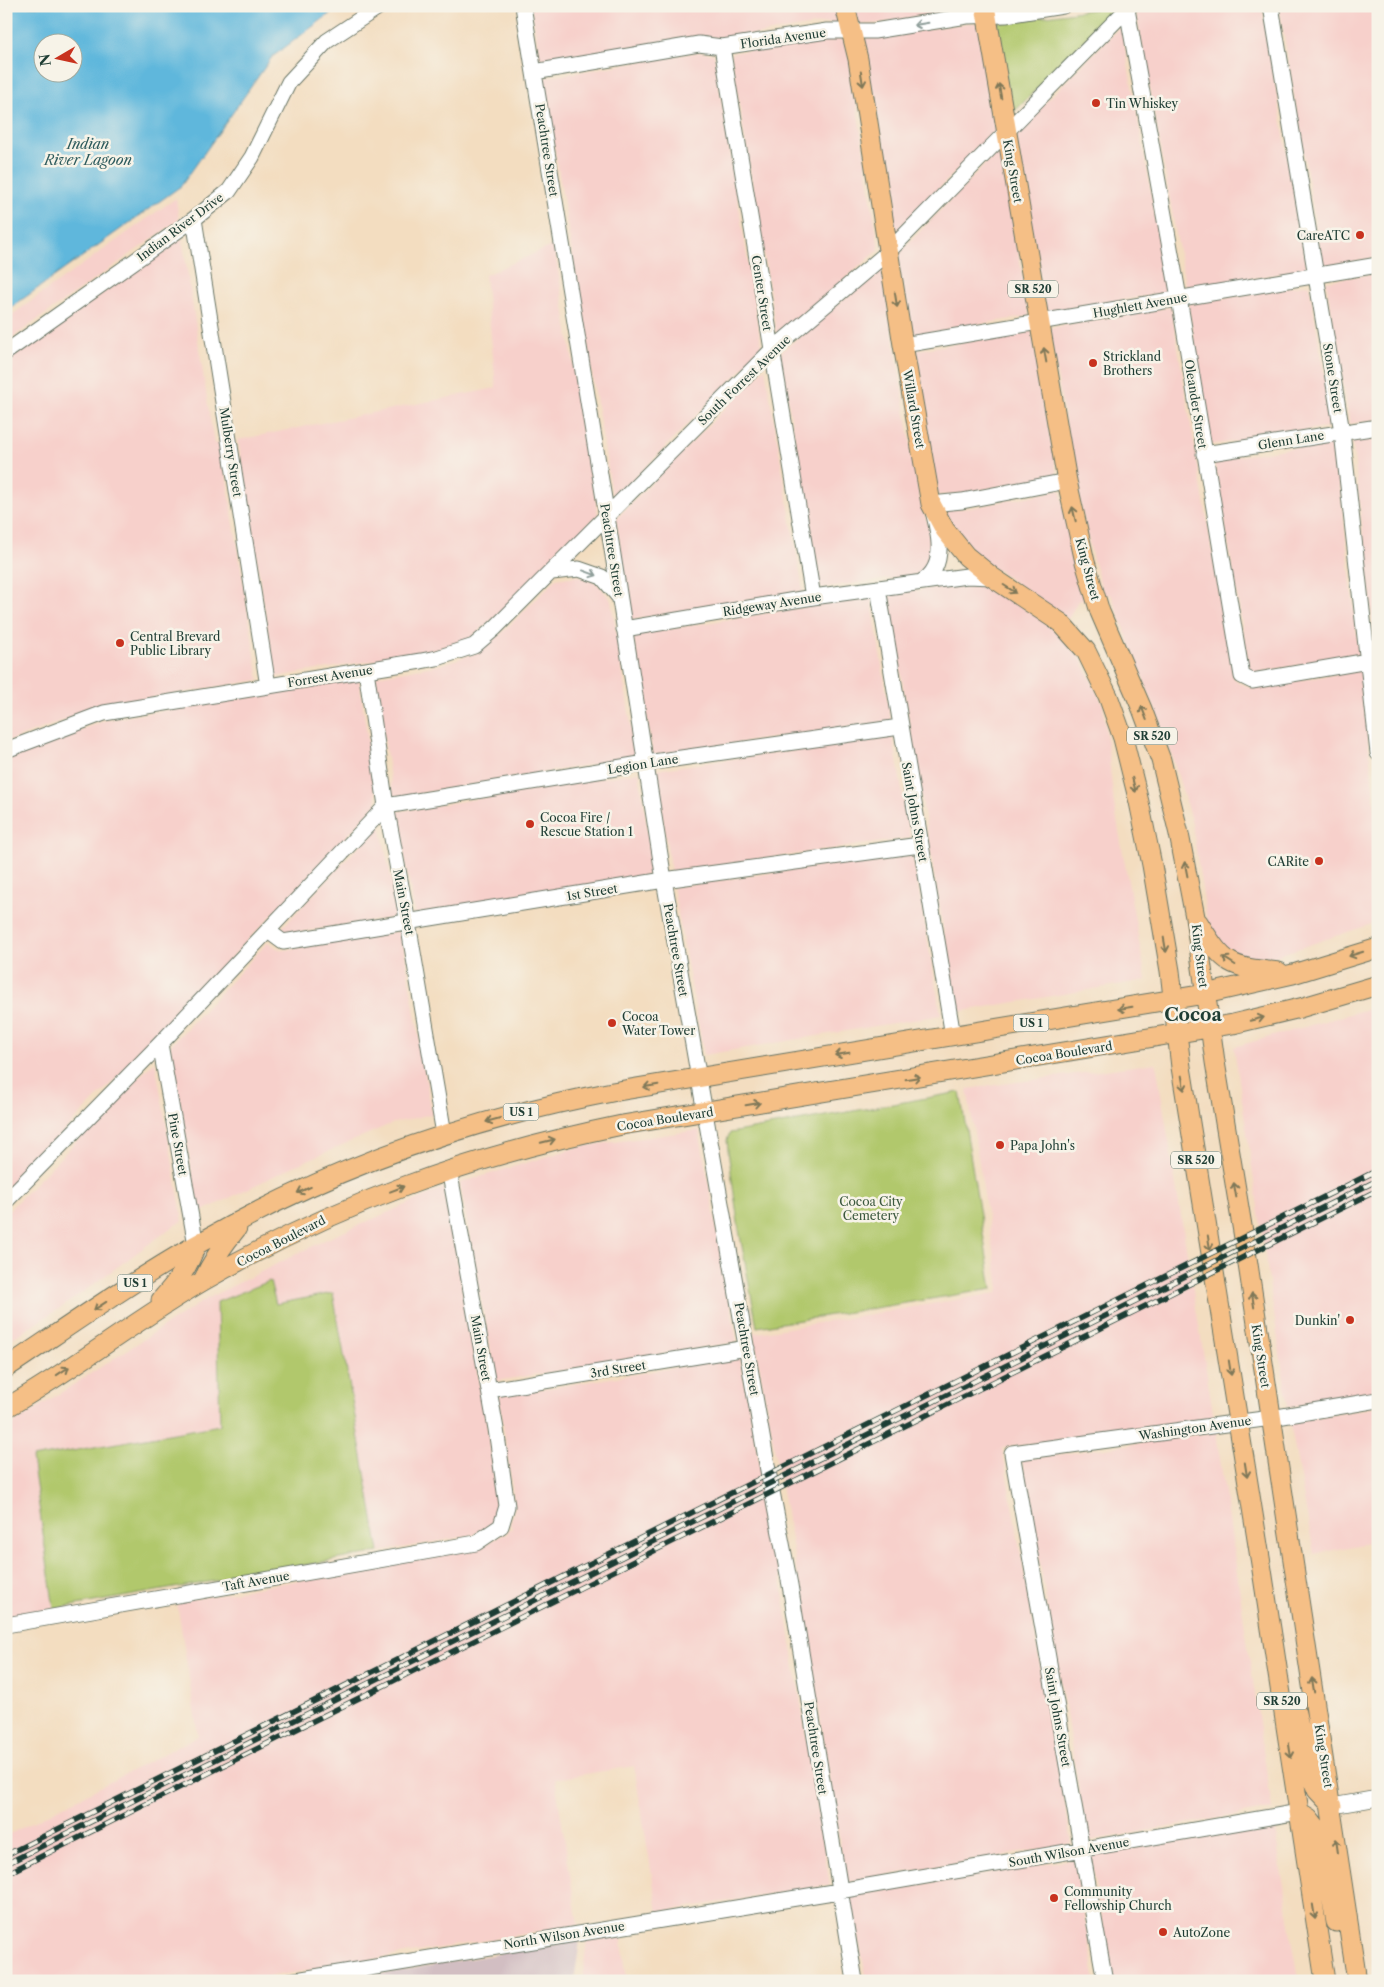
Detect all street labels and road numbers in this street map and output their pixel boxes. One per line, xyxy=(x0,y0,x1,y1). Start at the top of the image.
street label: Florida Avenue xyxy=(739,25,827,51)
street label: Peachtree Street xyxy=(532,102,562,198)
street label: King Street xyxy=(1000,138,1026,205)
street label: Indian River Drive xyxy=(134,189,226,264)
street label: Center Street xyxy=(749,254,776,333)
road number: SR 520 xyxy=(1008,280,1058,298)
street label: Hughlett Avenue xyxy=(1092,289,1189,321)
street label: South Forrest Avenue xyxy=(695,332,794,428)
street label: Stone Street xyxy=(1320,342,1346,415)
street label: Oleander Street xyxy=(1182,358,1211,450)
street label: Willard Street xyxy=(900,367,928,450)
street label: Mulberry Street xyxy=(217,406,246,499)
street label: Glenn Lane xyxy=(1257,427,1325,453)
street label: Peachtree Street xyxy=(597,502,627,598)
street label: King Street xyxy=(1072,536,1104,603)
street label: Ridgeway Avenue xyxy=(722,589,823,619)
street label: Forrest Avenue xyxy=(286,662,374,690)
road number: SR 520 xyxy=(1127,728,1177,744)
street label: Legion Lane xyxy=(607,751,680,777)
street label: Saint Johns Street xyxy=(899,761,931,864)
street label: Main Street xyxy=(390,868,418,937)
street label: 1st Street xyxy=(565,880,619,903)
street label: Peachtree Street xyxy=(660,902,692,998)
street label: King Street xyxy=(1189,923,1211,989)
road number: US 1 xyxy=(1014,1014,1048,1032)
street label: Cocoa Boulevard xyxy=(1015,1038,1114,1068)
road number: US 1 xyxy=(504,1104,538,1120)
street label: Cocoa Boulevard xyxy=(616,1104,715,1134)
street label: Pine Street xyxy=(165,1112,191,1177)
road number: SR 520 xyxy=(1171,1152,1221,1168)
street label: Cocoa Boulevard xyxy=(234,1212,328,1270)
road number: US 1 xyxy=(118,1275,152,1292)
street label: Peachtree Street xyxy=(731,1301,763,1397)
street label: Main Street xyxy=(468,1314,494,1383)
street label: King Street xyxy=(1249,1323,1274,1390)
street label: 3rd Street xyxy=(589,1357,648,1381)
street label: Washington Avenue xyxy=(1137,1413,1252,1443)
street label: Taft Avenue xyxy=(221,1568,291,1594)
street label: Saint Johns Street xyxy=(1042,1666,1074,1769)
road number: SR 520 xyxy=(1257,1692,1307,1710)
street label: Peachtree Street xyxy=(801,1700,831,1796)
street label: King Street xyxy=(1312,1723,1337,1790)
street label: South Wilson Avenue xyxy=(1008,1834,1131,1870)
street label: North Wilson Avenue xyxy=(502,1918,626,1952)

